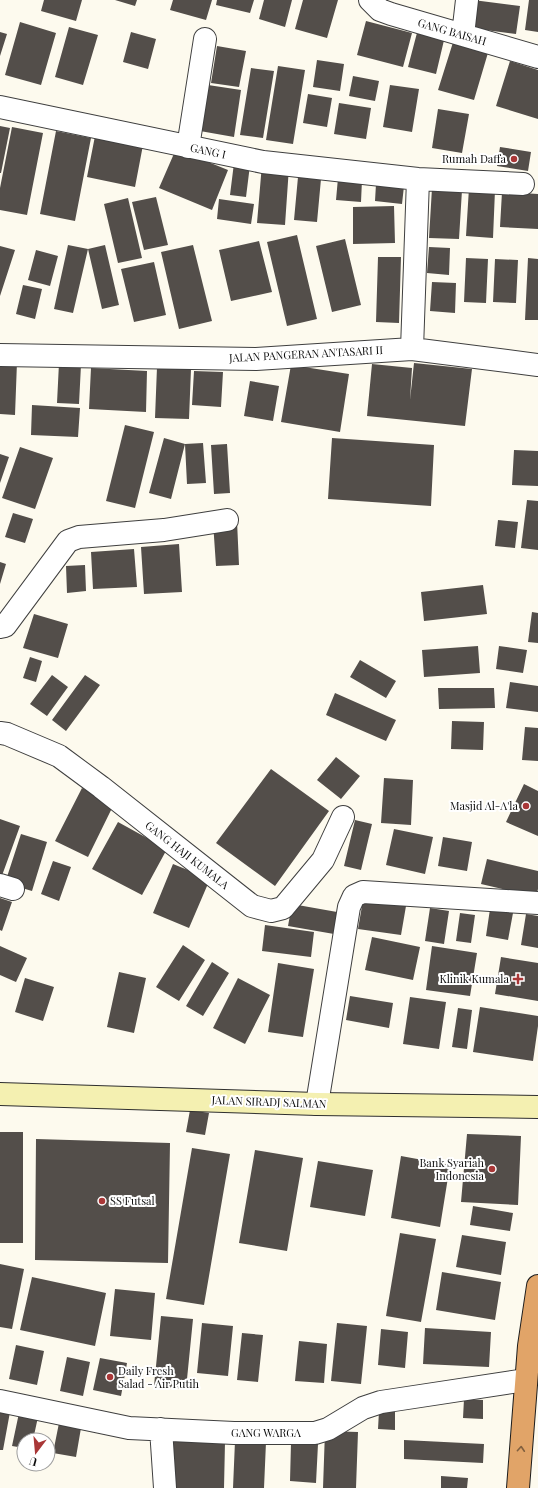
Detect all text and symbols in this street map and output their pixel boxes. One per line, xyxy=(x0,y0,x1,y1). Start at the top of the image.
street label: GANG BAISAH xyxy=(416,15,488,48)
street label: GANG I xyxy=(189,139,228,162)
place label: Rumah Daffa xyxy=(442,151,507,166)
marker: Rumah Daffa xyxy=(509,154,519,164)
street label: JALAN PANGERAN ANTASARI II xyxy=(228,342,384,365)
place label: Masjid Al-A'la xyxy=(450,798,519,813)
marker: Masjid Al-A'la xyxy=(521,801,531,811)
street label: GANG HAJI KUMALA xyxy=(142,817,232,892)
place label: Klinik Kumala xyxy=(440,971,510,986)
marker: Klinik Kumala xyxy=(512,973,524,985)
street label: JALAN SIRADJ SALMAN xyxy=(210,1092,327,1111)
place label: Bank Syariah Indonesia xyxy=(419,1155,485,1183)
marker: Bank Syariah Indonesia xyxy=(487,1164,497,1174)
place label: SS Futsal xyxy=(110,1193,155,1208)
marker: SS Futsal xyxy=(97,1196,107,1206)
place label: Daily Fresh Salad - Air Putih xyxy=(118,1363,200,1391)
marker: Daily Fresh Salad - Air Putih xyxy=(105,1372,115,1382)
street label: GANG WARGA xyxy=(231,1425,301,1440)
north arrow xyxy=(16,1432,56,1472)
one-way arrow xyxy=(517,1446,526,1452)
text: U xyxy=(27,1454,39,1470)

